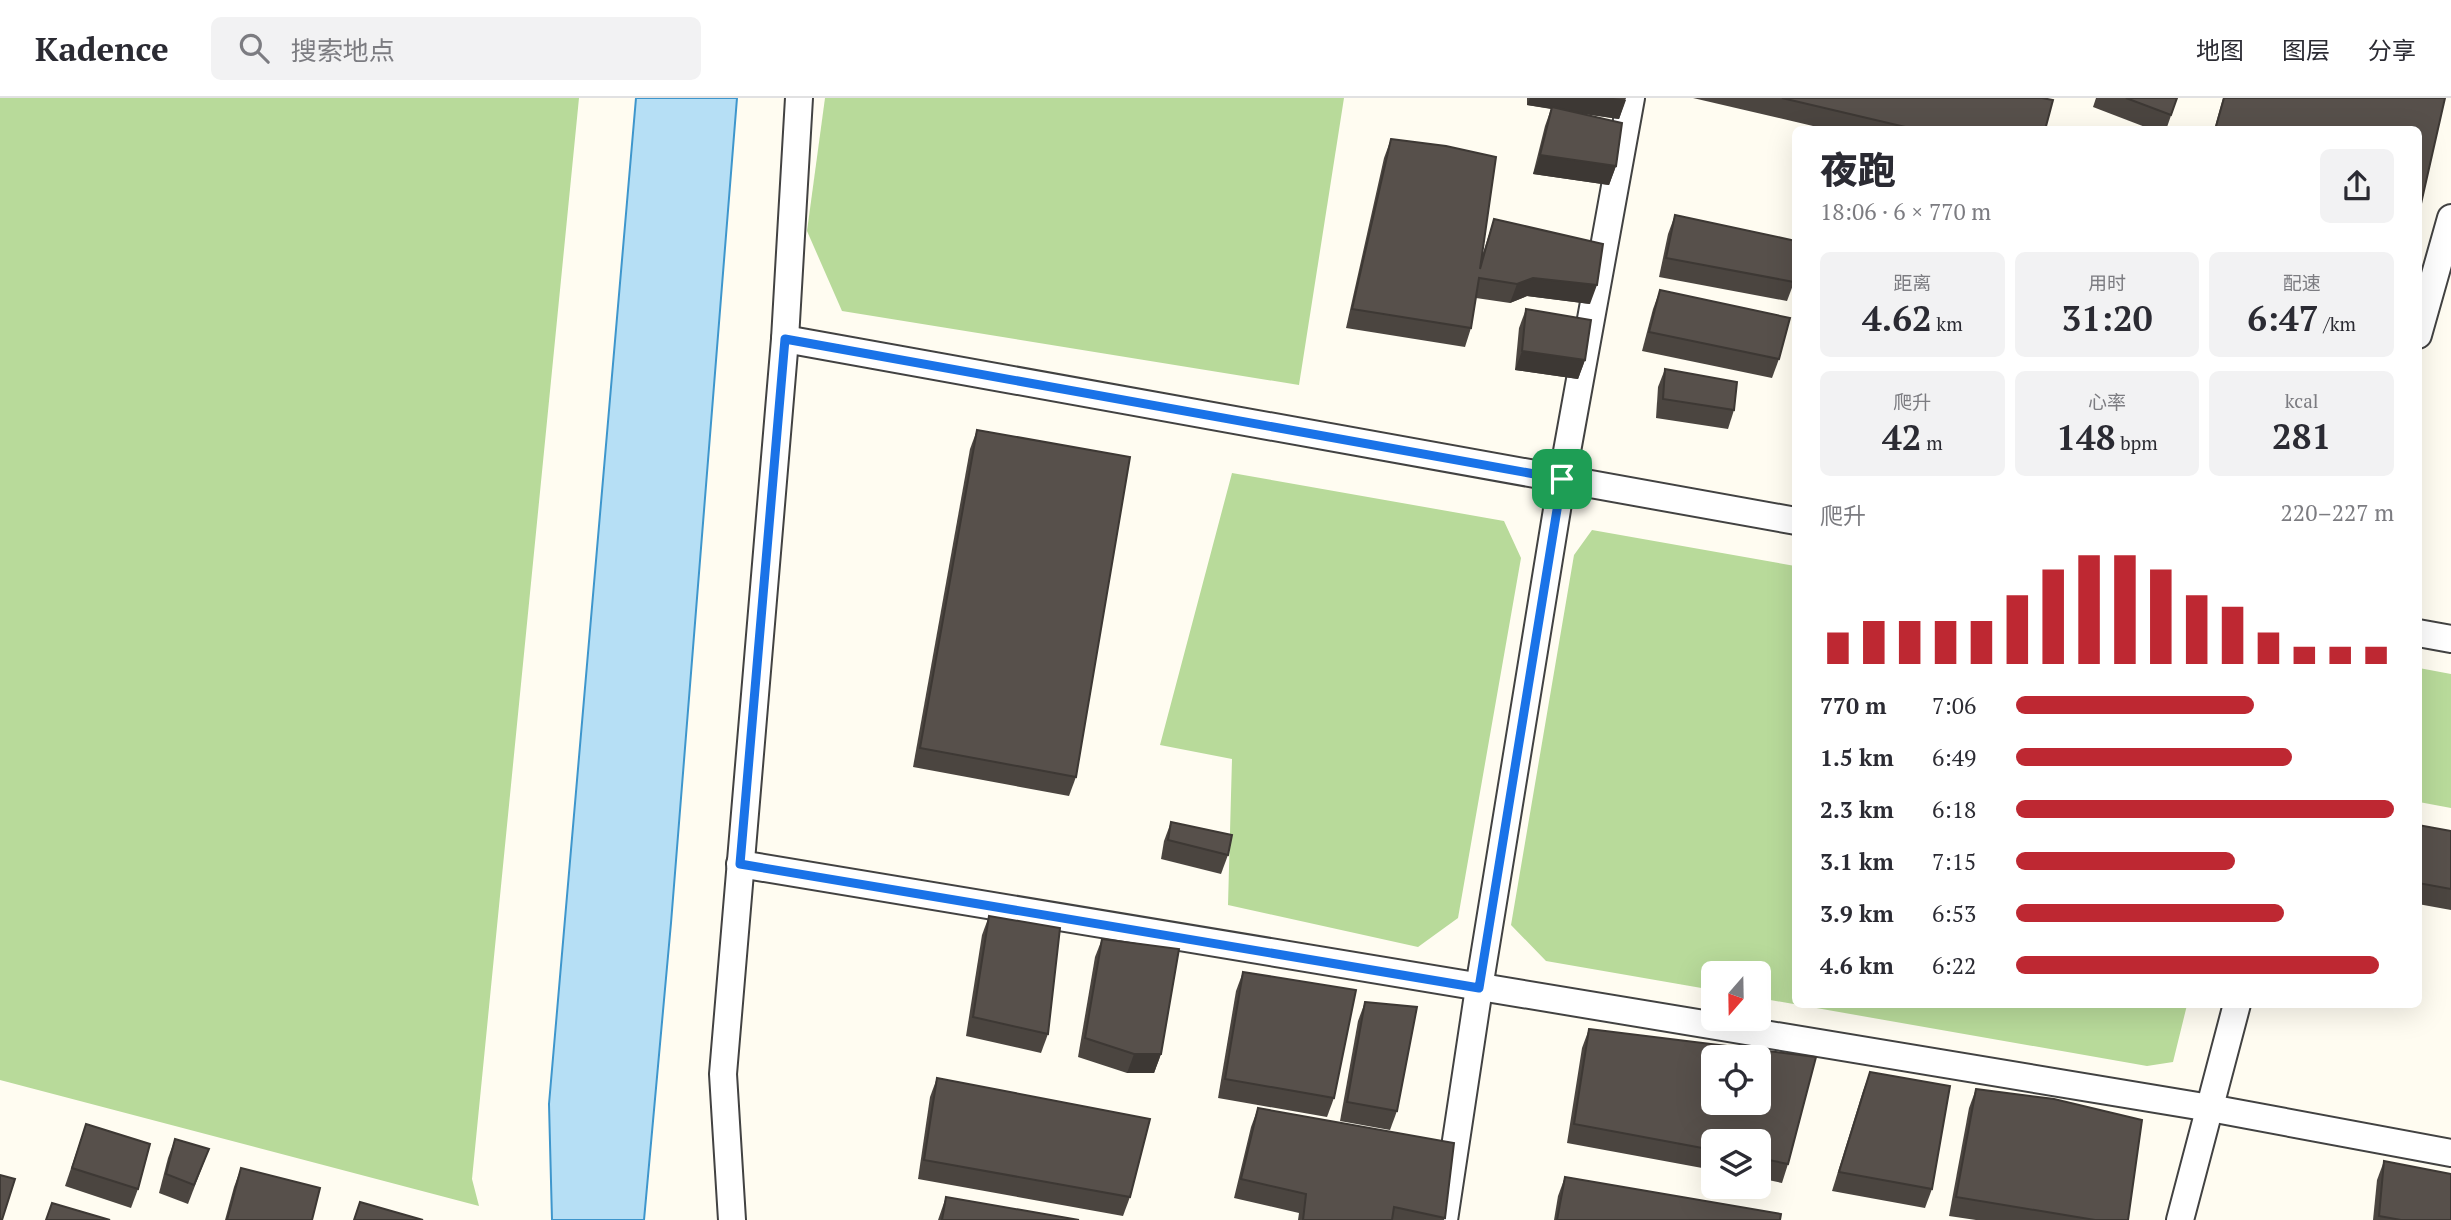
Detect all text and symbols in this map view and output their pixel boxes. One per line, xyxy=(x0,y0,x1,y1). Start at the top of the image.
search box xyxy=(211,17,701,80)
text: Kadence xyxy=(35,27,169,70)
icon: search xyxy=(235,29,273,67)
text: 搜索地点 xyxy=(291,33,395,67)
text: 地图 xyxy=(2196,34,2244,66)
text: 图层 xyxy=(2282,34,2330,66)
text: 分享 xyxy=(2368,34,2416,66)
text: 夜跑 xyxy=(1820,145,1896,195)
button: share xyxy=(2320,149,2394,223)
text: 18:06 · 6 × 770 m xyxy=(1820,196,1991,227)
text: 距离 xyxy=(1893,270,1931,295)
text: 用时 xyxy=(2088,270,2126,295)
text: 配速 xyxy=(2283,270,2321,295)
text: 4.62 xyxy=(1862,295,1932,341)
text: 31:20 xyxy=(2061,295,2153,341)
text: 6:47 xyxy=(2247,295,2319,341)
text: km xyxy=(1932,311,1963,336)
text: /km xyxy=(2319,311,2356,336)
text: kcal xyxy=(2285,388,2319,413)
text: 爬升 xyxy=(1893,389,1931,414)
text: 心率 xyxy=(2088,389,2126,414)
text: 281 xyxy=(2272,413,2331,459)
text: 42 xyxy=(1882,414,1922,460)
text: 148 xyxy=(2056,414,2116,460)
text: m xyxy=(1922,430,1943,455)
text: bpm xyxy=(2116,430,2158,455)
pin xyxy=(1532,449,1592,509)
icon: arrive xyxy=(1543,460,1581,498)
text: 220–227 m xyxy=(2281,497,2394,528)
text: 爬升 xyxy=(1820,500,1866,531)
text: 770 m xyxy=(1820,690,1886,721)
text: 7:06 xyxy=(1932,690,1976,721)
text: 1.5 km xyxy=(1820,742,1894,773)
text: 6:49 xyxy=(1932,742,1976,773)
text: 2.3 km xyxy=(1820,794,1894,825)
text: 6:18 xyxy=(1932,794,1976,825)
text: 3.1 km xyxy=(1820,846,1894,877)
text: 7:15 xyxy=(1932,846,1976,877)
text: 3.9 km xyxy=(1820,898,1894,929)
text: 6:53 xyxy=(1932,898,1976,929)
text: 4.6 km xyxy=(1820,950,1894,981)
text: 6:22 xyxy=(1932,950,1976,981)
north arrow xyxy=(1701,961,1771,1031)
map controls xyxy=(1701,961,1771,1199)
button: locate xyxy=(1701,1045,1771,1115)
button: layers xyxy=(1701,1129,1771,1199)

